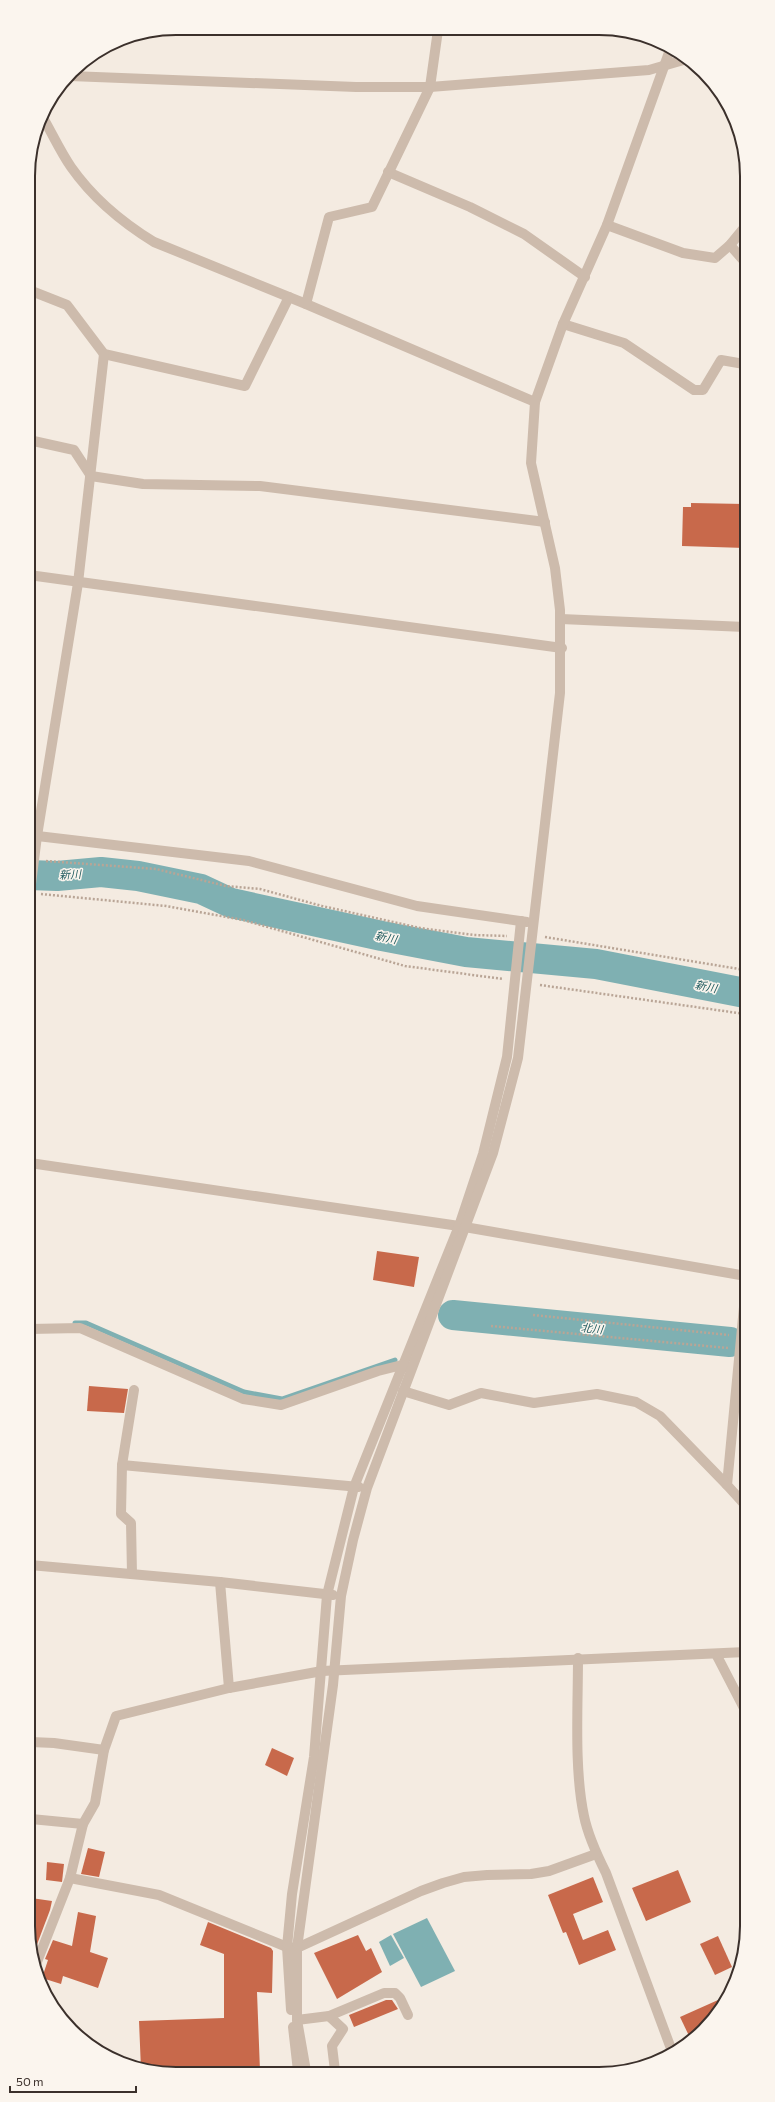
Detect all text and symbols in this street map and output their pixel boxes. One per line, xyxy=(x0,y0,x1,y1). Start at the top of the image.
water label: 新川 xyxy=(59,867,82,881)
water label: 新川 xyxy=(374,929,399,946)
water label: 新川 xyxy=(694,978,719,995)
water label: 北川 xyxy=(580,1320,605,1336)
scale bar xyxy=(10,2068,136,2094)
text: 50 m xyxy=(16,2074,44,2088)

